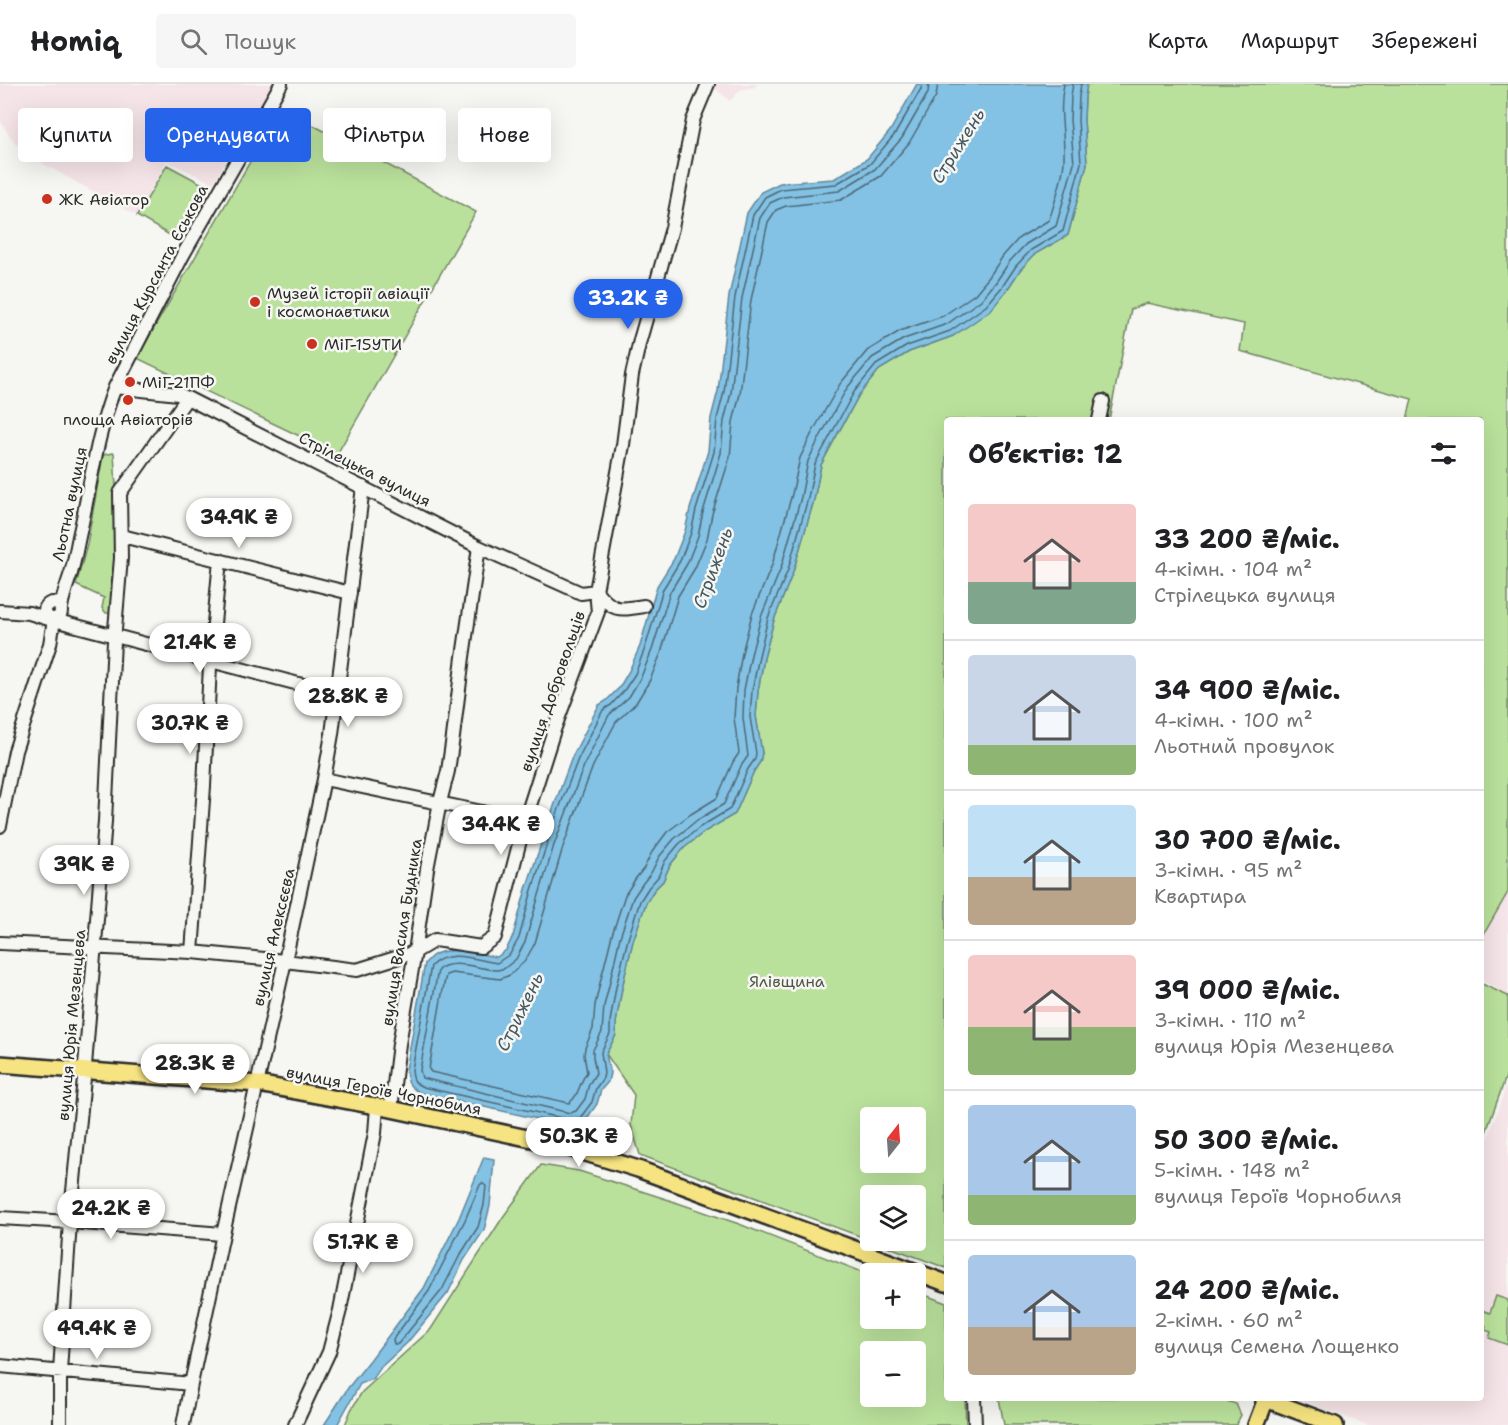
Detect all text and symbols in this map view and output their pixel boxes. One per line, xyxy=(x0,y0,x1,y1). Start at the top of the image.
search box xyxy=(156,14,576,68)
text: Homiq xyxy=(30,22,120,60)
icon: search xyxy=(177,25,210,58)
text: Пошук xyxy=(225,27,296,56)
text: Карта xyxy=(1148,27,1208,55)
text: Маршрут xyxy=(1241,27,1339,55)
text: Збережені xyxy=(1372,27,1478,55)
water label: Стрижень xyxy=(925,104,991,188)
chip: Купити xyxy=(18,108,133,162)
chip: Орендувати xyxy=(145,108,311,162)
chip: Фільтри xyxy=(323,108,446,162)
chip: Нове xyxy=(458,108,551,162)
street label: вулиця Курсанта Єськова xyxy=(100,181,213,368)
place label: ЖК Авіатор xyxy=(59,189,149,210)
marker: ЖК Авіатор xyxy=(40,192,54,206)
pin: 33.2K ₴ xyxy=(573,279,683,330)
place label: Музей історії авіації і космонавтики xyxy=(267,283,429,322)
text: 33.2K ₴ xyxy=(588,285,668,311)
marker: Музей історії авіації і космонавтики xyxy=(248,295,262,309)
place label: МіГ-15УТИ xyxy=(324,334,402,355)
marker: МіГ-15УТИ xyxy=(305,337,319,351)
place label: МіГ-21ПФ xyxy=(142,372,215,393)
marker: МіГ-21ПФ xyxy=(123,375,137,389)
marker: площа Авіаторів xyxy=(121,393,135,407)
place label: площа Авіаторів xyxy=(63,409,193,430)
street label: Стрілецька вулиця xyxy=(295,427,434,512)
text: Об’єктів: 12 xyxy=(968,436,1122,471)
icon: filters xyxy=(1427,437,1460,470)
street label: Льотна вулиця xyxy=(47,445,92,563)
pin: 34.9K ₴ xyxy=(184,498,294,549)
text: 34.9K ₴ xyxy=(200,504,278,530)
text: 33 200 ₴/міс. xyxy=(1154,521,1340,556)
water label: Стрижень xyxy=(687,524,739,612)
icon: home xyxy=(1016,528,1088,600)
text: 4-кімн. · 104 m² xyxy=(1154,556,1312,582)
text: Стрілецька вулиця xyxy=(1154,582,1336,608)
street label: вулиця Добровольців xyxy=(515,608,590,774)
pin: 21.4K ₴ xyxy=(145,623,255,674)
text: 21.4K ₴ xyxy=(163,629,237,655)
text: 34 900 ₴/міс. xyxy=(1154,672,1341,707)
pin: 28.8K ₴ xyxy=(293,677,403,728)
icon: home xyxy=(1016,679,1088,751)
text: 28.8K ₴ xyxy=(308,683,388,709)
pin: 30.7K ₴ xyxy=(135,704,245,755)
text: 4-кімн. · 100 m² xyxy=(1154,707,1313,733)
text: 30.7K ₴ xyxy=(151,710,229,736)
text: Льотний провулок xyxy=(1154,733,1334,759)
pin: 34.4K ₴ xyxy=(446,805,556,856)
text: 34.4K ₴ xyxy=(461,811,541,837)
text: 30 700 ₴/міс. xyxy=(1154,822,1341,857)
icon: home xyxy=(1016,829,1088,901)
street label: вулиця Василя Будника xyxy=(376,837,427,1027)
pin: 39K ₴ xyxy=(42,845,126,896)
text: 39K ₴ xyxy=(53,851,115,877)
text: 3-кімн. · 95 m² xyxy=(1154,857,1303,883)
street label: вулиця Алексєєва xyxy=(247,866,300,1008)
text: Квартира xyxy=(1154,883,1246,909)
street label: вулиця Юрія Мезенцева xyxy=(53,928,90,1122)
water label: Стрижень xyxy=(491,969,549,1055)
park label: Ялівщина xyxy=(749,971,825,992)
text: 39 000 ₴/міс. xyxy=(1154,972,1340,1007)
icon: home xyxy=(1016,979,1088,1051)
text: 3-кімн. · 110 m² xyxy=(1154,1007,1306,1033)
text: вулиця Юрія Мезенцева xyxy=(1154,1033,1394,1059)
pin: 28.3K ₴ xyxy=(140,1044,250,1095)
text: 28.3K ₴ xyxy=(155,1050,235,1076)
street label: вулиця Героїв Чорнобиля xyxy=(285,1061,483,1120)
north arrow xyxy=(860,1107,926,1173)
map controls xyxy=(860,1107,926,1407)
pin: 50.3K ₴ xyxy=(524,1117,634,1168)
text: 50 300 ₴/міс. xyxy=(1154,1122,1339,1157)
text: 50.3K ₴ xyxy=(540,1123,618,1149)
icon: home xyxy=(1016,1129,1088,1201)
text: 5-кімн. · 148 m² xyxy=(1154,1157,1310,1183)
text: вулиця Героїв Чорнобиля xyxy=(1154,1183,1402,1209)
button: layers xyxy=(860,1185,926,1251)
pin: 24.2K ₴ xyxy=(56,1189,166,1240)
text: 24.2K ₴ xyxy=(71,1195,151,1221)
pin: 51.7K ₴ xyxy=(308,1223,418,1274)
text: 51.7K ₴ xyxy=(327,1229,399,1255)
button: + xyxy=(860,1263,926,1329)
text: 24 200 ₴/міс. xyxy=(1154,1272,1340,1307)
icon: home xyxy=(1016,1279,1088,1351)
text: 2-кімн. · 60 m² xyxy=(1154,1307,1303,1333)
pin: 49.4K ₴ xyxy=(42,1309,152,1360)
text: 49.4K ₴ xyxy=(57,1315,137,1341)
text: вулиця Семена Лощенко xyxy=(1154,1333,1400,1359)
button: − xyxy=(860,1341,926,1407)

